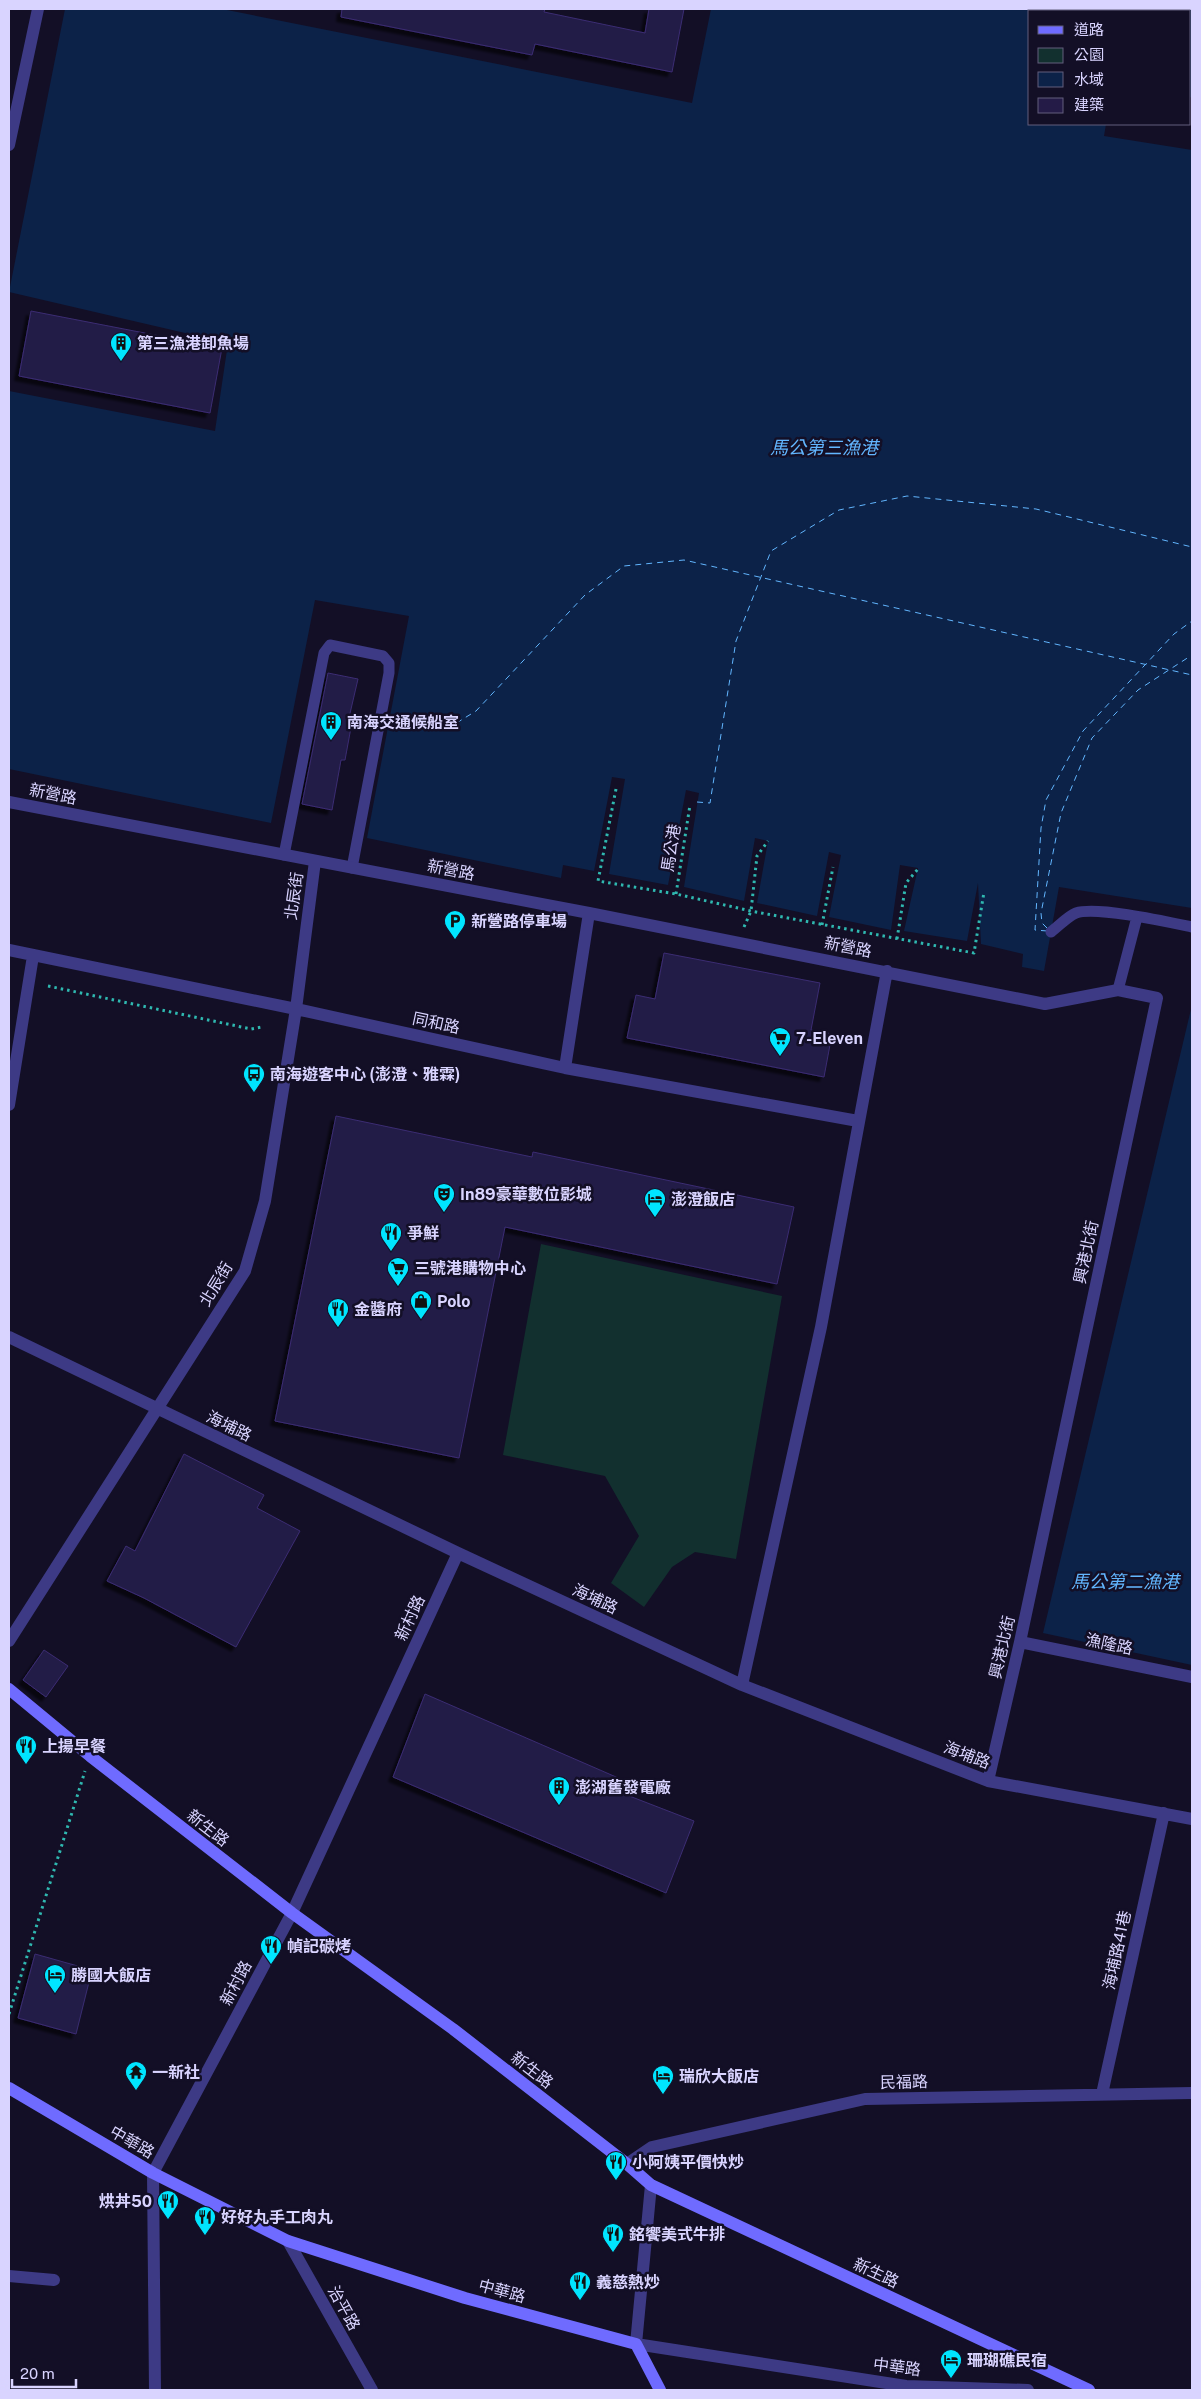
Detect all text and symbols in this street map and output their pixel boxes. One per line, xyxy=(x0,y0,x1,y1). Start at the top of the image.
legend xyxy=(1028,10,1191,125)
text: 道路 xyxy=(1074,21,1104,38)
text: 公園 xyxy=(1074,46,1104,63)
text: 水域 xyxy=(1074,71,1104,88)
text: 建築 xyxy=(1074,96,1104,113)
building icon: 第三漁港卸魚場 xyxy=(109,331,133,362)
place label: 第三漁港卸魚場 xyxy=(137,334,249,353)
water label: 馬公第三漁港 xyxy=(770,437,881,458)
building icon: 南海交通候船室 xyxy=(319,710,343,741)
place label: 南海交通候船室 xyxy=(347,713,459,732)
street label: 新營路 xyxy=(28,780,78,808)
street label: 馬公港 xyxy=(658,823,684,873)
street label: 新營路 xyxy=(426,856,476,884)
street label: 北辰街 xyxy=(281,871,307,921)
parking icon: 新營路停車場 xyxy=(443,909,467,940)
place label: 新營路停車場 xyxy=(471,912,567,931)
street label: 新營路 xyxy=(823,933,873,961)
street label: 同和路 xyxy=(411,1009,461,1037)
supermarket icon: 7-Eleven xyxy=(768,1026,792,1057)
place label: 7-Eleven xyxy=(796,1029,863,1048)
bus stop icon: 南海遊客中心 (澎澄、雅霖) xyxy=(242,1062,266,1093)
place label: 南海遊客中心 (澎澄、雅霖) xyxy=(270,1065,460,1084)
theatre icon: In89豪華數位影城 xyxy=(432,1182,456,1213)
place label: In89豪華數位影城 xyxy=(460,1185,592,1204)
hotel icon: 澎澄飯店 xyxy=(643,1187,667,1218)
place label: 澎澄飯店 xyxy=(671,1190,735,1209)
street label: 興港北街 xyxy=(1070,1219,1102,1285)
restaurant icon: 爭鮮 xyxy=(379,1221,403,1252)
place label: 爭鮮 xyxy=(407,1224,439,1243)
supermarket icon: 三號港購物中心 xyxy=(386,1256,410,1287)
street label: 北辰街 xyxy=(195,1259,237,1309)
place label: 三號港購物中心 xyxy=(414,1259,526,1278)
shop icon: Polo xyxy=(409,1289,433,1320)
place label: Polo xyxy=(437,1292,470,1311)
restaurant icon: 金醬府 xyxy=(326,1297,350,1328)
place label: 金醬府 xyxy=(354,1300,402,1319)
street label: 海埔路 xyxy=(203,1407,255,1445)
water label: 馬公第二漁港 xyxy=(1071,1571,1182,1592)
street label: 海埔路 xyxy=(569,1580,621,1618)
street label: 新村路 xyxy=(391,1592,429,1644)
street label: 興港北街 xyxy=(986,1614,1018,1680)
street label: 漁隆路 xyxy=(1084,1630,1134,1658)
restaurant icon: 上揚早餐 xyxy=(14,1734,38,1765)
place label: 上揚早餐 xyxy=(42,1737,106,1756)
street label: 海埔路 xyxy=(941,1738,993,1772)
building icon: 澎湖舊發電廠 xyxy=(547,1775,571,1806)
place label: 澎湖舊發電廠 xyxy=(575,1778,671,1797)
street label: 新生路 xyxy=(183,1806,233,1850)
street label: 海埔路41巷 xyxy=(1099,1909,1135,1991)
restaurant icon: 幀記碳烤 xyxy=(259,1934,283,1965)
place label: 幀記碳烤 xyxy=(287,1937,351,1956)
street label: 新村路 xyxy=(216,1957,256,2009)
hotel icon: 勝國大飯店 xyxy=(43,1963,67,1994)
place label: 勝國大飯店 xyxy=(71,1966,151,1985)
street label: 新生路 xyxy=(507,2048,557,2092)
temple icon: 一新社 xyxy=(124,2060,148,2091)
place label: 一新社 xyxy=(152,2063,200,2082)
hotel icon: 瑞欣大飯店 xyxy=(651,2064,675,2095)
place label: 瑞欣大飯店 xyxy=(679,2067,759,2086)
street label: 民福路 xyxy=(880,2072,928,2092)
street label: 中華路 xyxy=(106,2122,158,2162)
restaurant icon: 小阿姨平價快炒 xyxy=(604,2150,628,2181)
place label: 小阿姨平價快炒 xyxy=(632,2153,744,2172)
restaurant icon: 烘丼50 xyxy=(156,2189,180,2220)
place label: 烘丼50 xyxy=(99,2192,152,2211)
restaurant icon: 好好丸手工肉丸 xyxy=(193,2205,217,2236)
place label: 好好丸手工肉丸 xyxy=(221,2208,333,2227)
restaurant icon: 銘饗美式牛排 xyxy=(601,2222,625,2253)
place label: 銘饗美式牛排 xyxy=(629,2225,725,2244)
street label: 新生路 xyxy=(850,2254,902,2292)
restaurant icon: 義慈熱炒 xyxy=(568,2270,592,2301)
place label: 義慈熱炒 xyxy=(596,2273,660,2292)
street label: 中華路 xyxy=(476,2276,528,2306)
street label: 治平路 xyxy=(324,2282,364,2334)
hotel icon: 珊瑚礁民宿 xyxy=(939,2348,963,2379)
place label: 珊瑚礁民宿 xyxy=(967,2351,1047,2370)
street label: 中華路 xyxy=(872,2355,922,2379)
scale bar xyxy=(12,2356,76,2388)
text: 20 m xyxy=(20,2365,55,2382)

